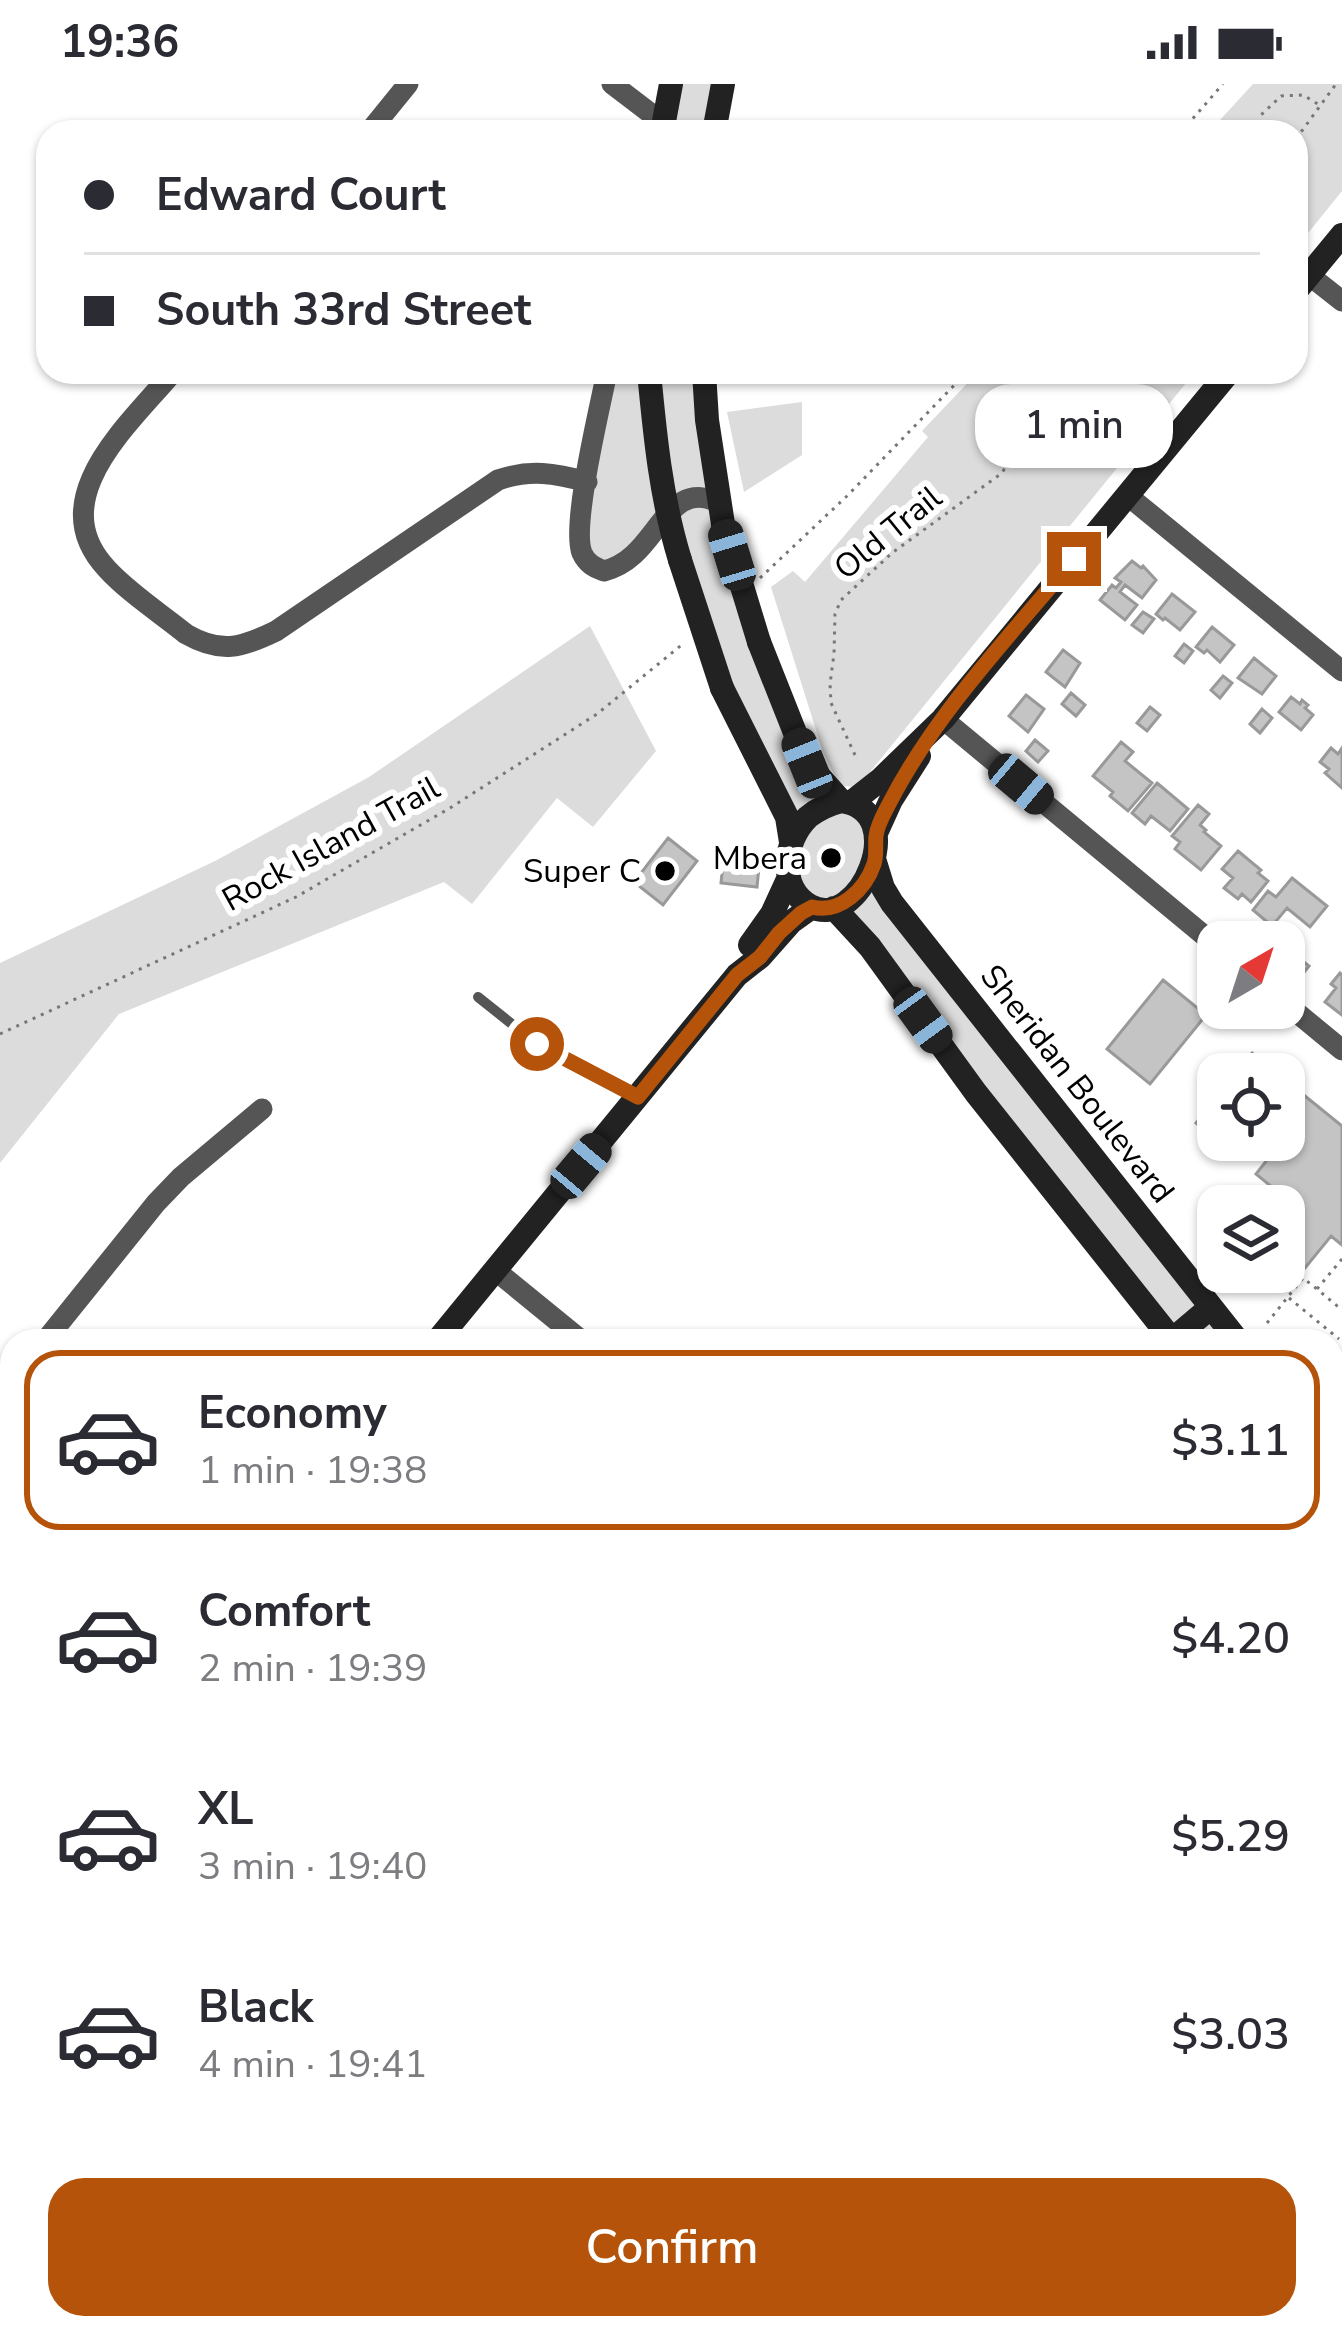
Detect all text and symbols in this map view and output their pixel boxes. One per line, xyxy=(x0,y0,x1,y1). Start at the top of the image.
text: 19:36 xyxy=(60,12,179,73)
text: Edward Court xyxy=(156,165,446,226)
text: South 33rd Street xyxy=(156,280,531,341)
callout: 1 min xyxy=(975,385,1173,469)
text: 1 min xyxy=(1024,399,1124,452)
street label: Old Trail xyxy=(825,476,952,590)
car xyxy=(704,515,760,595)
route end xyxy=(1047,532,1101,586)
car xyxy=(777,723,837,803)
car xyxy=(982,747,1060,821)
street label: Rock Island Trail xyxy=(214,765,448,922)
place label: Mbera xyxy=(713,836,807,881)
marker: Mbera xyxy=(818,845,844,871)
place label: Super C xyxy=(523,849,641,894)
marker: Super C xyxy=(652,858,678,884)
north arrow xyxy=(1197,921,1305,1029)
map controls xyxy=(1197,921,1305,1293)
street label: Sheridan Boulevard xyxy=(970,955,1184,1213)
car xyxy=(887,980,959,1060)
route start xyxy=(510,1017,564,1071)
button: locate xyxy=(1197,1053,1305,1161)
car xyxy=(544,1127,618,1205)
button: layers xyxy=(1197,1185,1305,1293)
text: Economy xyxy=(198,1383,387,1444)
icon: car xyxy=(54,1386,162,1494)
text: $3.11 xyxy=(1171,1410,1290,1471)
text: 1 min · 19:38 xyxy=(198,1444,427,1497)
text: Comfort xyxy=(198,1581,370,1642)
icon: car xyxy=(54,1584,162,1692)
text: $4.20 xyxy=(1171,1608,1290,1669)
text: 2 min · 19:39 xyxy=(198,1642,427,1695)
text: XL xyxy=(198,1779,254,1840)
icon: car xyxy=(54,1782,162,1890)
text: $5.29 xyxy=(1171,1806,1290,1867)
text: 3 min · 19:40 xyxy=(198,1840,427,1893)
text: Black xyxy=(198,1977,313,2038)
icon: car xyxy=(54,1980,162,2088)
text: $3.03 xyxy=(1171,2004,1290,2065)
text: 4 min · 19:41 xyxy=(198,2038,427,2091)
button: Confirm xyxy=(48,2178,1296,2316)

